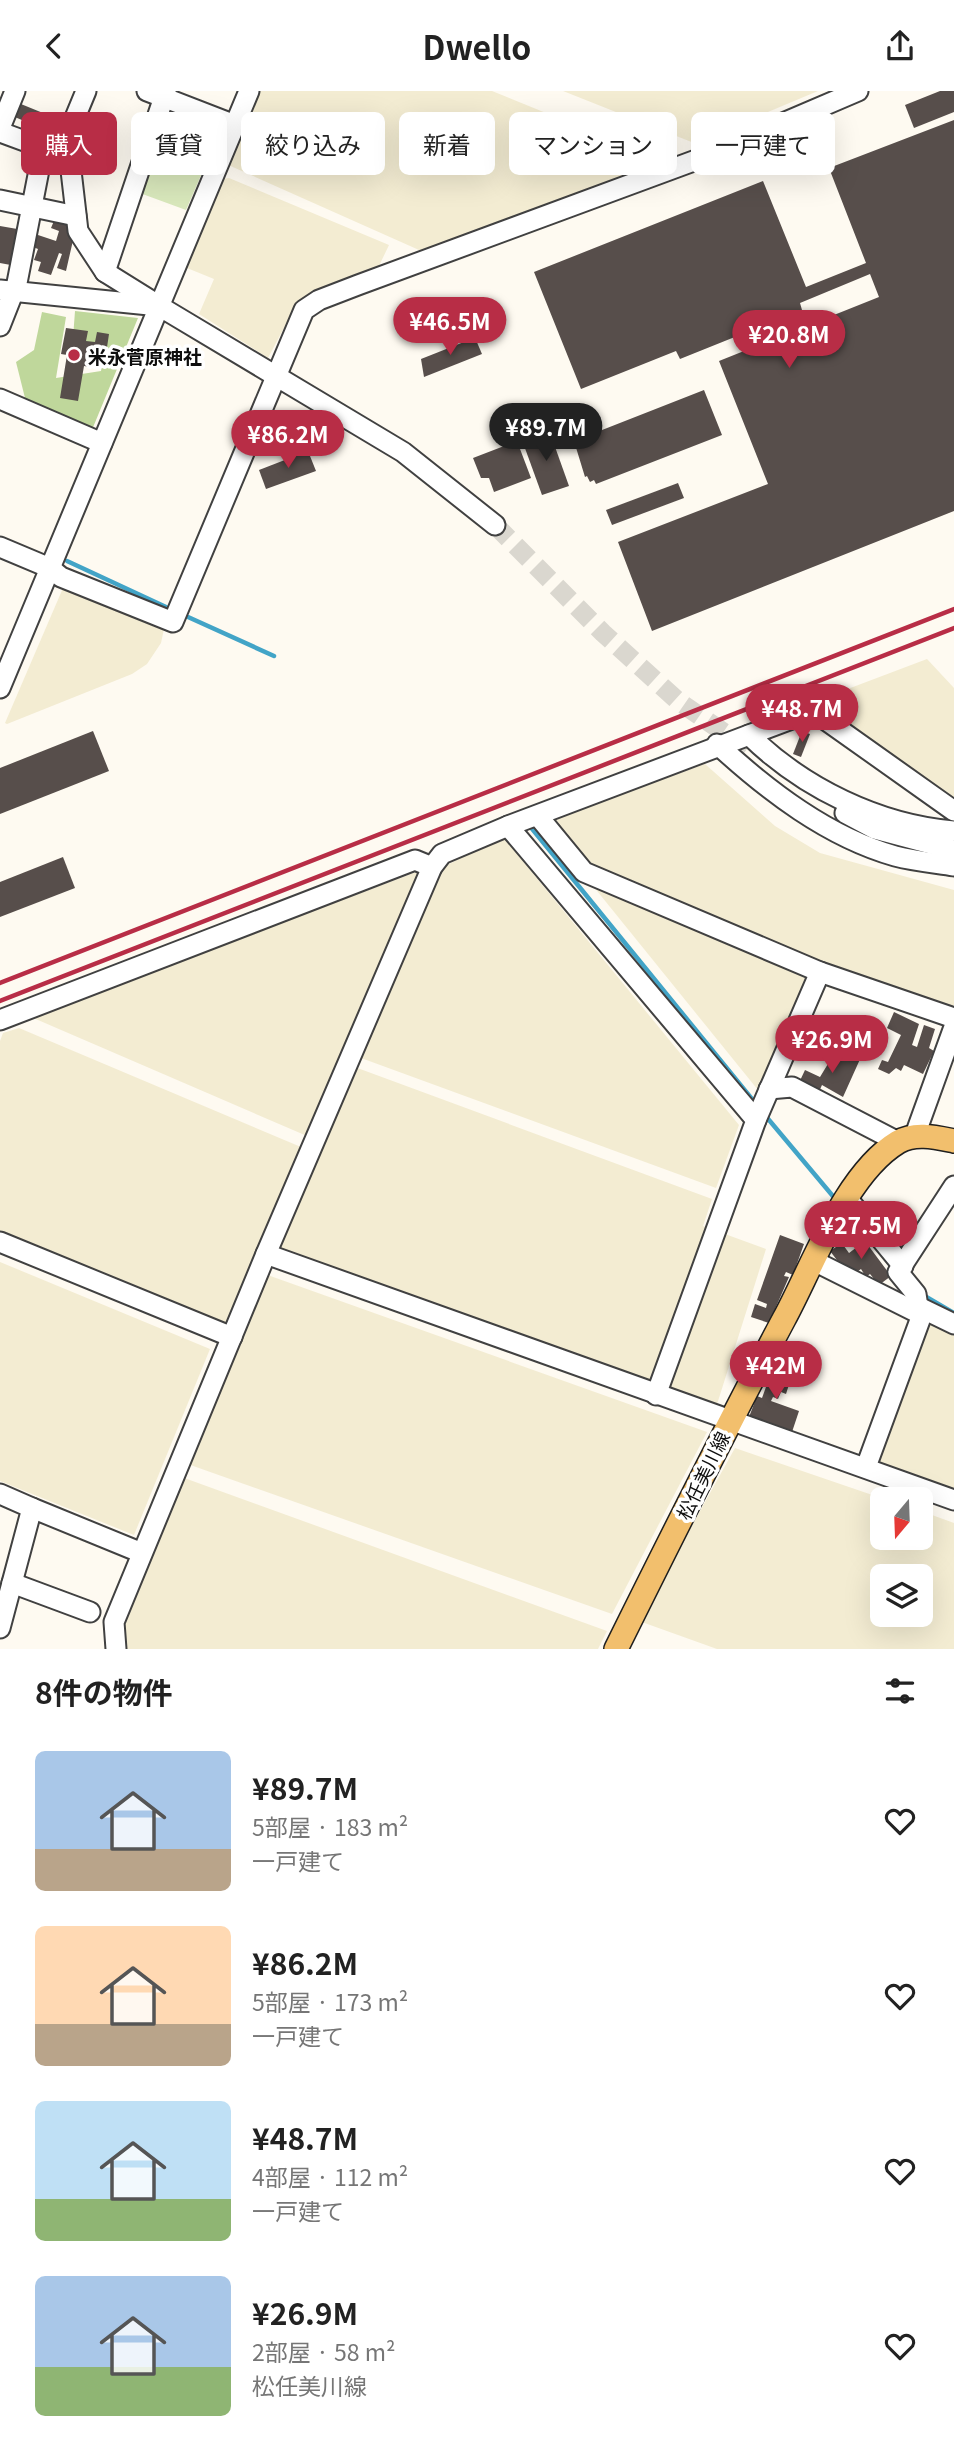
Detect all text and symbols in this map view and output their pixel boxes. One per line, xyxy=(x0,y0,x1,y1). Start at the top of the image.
text: Dwello xyxy=(423,23,531,69)
icon: back xyxy=(35,27,73,65)
icon: share xyxy=(881,27,919,65)
chip: 購入 xyxy=(21,112,117,175)
chip: 賃貸 xyxy=(131,112,227,175)
chip: 絞り込み xyxy=(241,112,385,175)
chip: 新着 xyxy=(399,112,495,175)
chip: マンション xyxy=(509,112,677,175)
chip: 一戸建て xyxy=(691,112,835,175)
pin: ¥46.5M xyxy=(393,297,507,357)
text: ¥46.5M xyxy=(409,303,491,337)
pin: ¥20.8M xyxy=(732,310,846,370)
text: ¥20.8M xyxy=(748,316,830,350)
place label: 米永菅原神社 xyxy=(88,342,202,369)
marker: 米永菅原神社 xyxy=(66,347,82,363)
pin: ¥89.7M xyxy=(489,403,603,463)
text: ¥89.7M xyxy=(505,409,587,443)
pin: ¥86.2M xyxy=(231,411,345,470)
text: ¥86.2M xyxy=(247,416,329,450)
pin: ¥48.7M xyxy=(745,685,859,744)
text: ¥48.7M xyxy=(761,690,843,724)
pin: ¥26.9M xyxy=(775,1016,889,1075)
text: ¥26.9M xyxy=(791,1021,873,1055)
pin: ¥27.5M xyxy=(804,1201,918,1261)
text: ¥27.5M xyxy=(820,1207,902,1241)
pin: ¥42M xyxy=(735,1341,817,1401)
text: ¥42M xyxy=(746,1347,806,1381)
street label: 松任美川線 xyxy=(669,1426,735,1524)
north arrow xyxy=(870,1487,933,1551)
map controls xyxy=(870,1487,933,1627)
button: layers xyxy=(870,1564,933,1627)
text: 8件の物件 xyxy=(35,1669,173,1713)
icon: filters xyxy=(881,1672,919,1710)
text: ¥89.7M xyxy=(252,1765,358,1809)
icon: home xyxy=(91,1779,175,1863)
icon: heart xyxy=(881,1802,919,1840)
text: 5部屋 · 183 m² xyxy=(252,1809,408,1843)
text: 一戸建て xyxy=(252,1843,344,1877)
text: ¥86.2M xyxy=(252,1940,358,1984)
icon: home xyxy=(91,1954,175,2038)
icon: heart xyxy=(881,1977,919,2015)
text: 5部屋 · 173 m² xyxy=(252,1984,408,2018)
text: 一戸建て xyxy=(252,2018,344,2052)
text: ¥48.7M xyxy=(252,2115,358,2159)
icon: home xyxy=(91,2129,175,2213)
icon: heart xyxy=(881,2152,919,2190)
text: 4部屋 · 112 m² xyxy=(252,2159,408,2193)
text: 一戸建て xyxy=(252,2193,344,2227)
text: ¥26.9M xyxy=(252,2290,358,2334)
icon: home xyxy=(91,2304,175,2388)
icon: heart xyxy=(881,2327,919,2365)
text: 2部屋 · 58 m² xyxy=(252,2334,395,2368)
text: 松任美川線 xyxy=(252,2368,367,2402)

